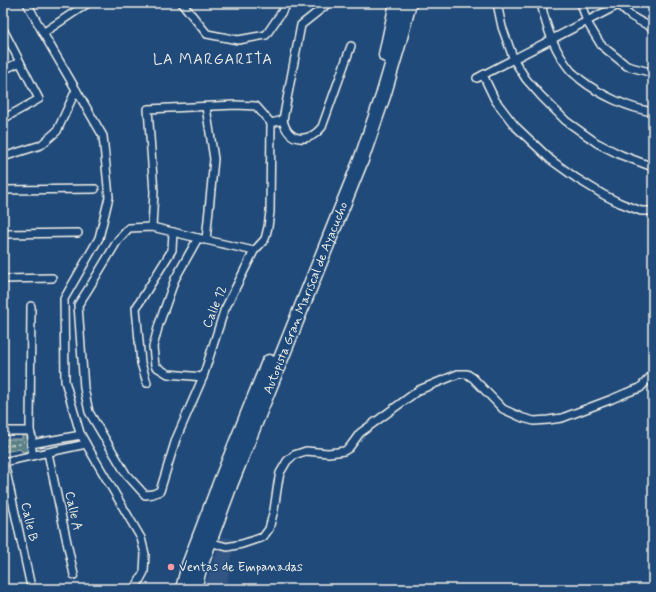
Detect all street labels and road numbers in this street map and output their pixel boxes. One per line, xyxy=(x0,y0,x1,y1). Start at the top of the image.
street label: Autopista Gran Mariscal de Ayacucho xyxy=(259,199,352,396)
street label: Calle 12 xyxy=(199,283,231,331)
street label: Calle A xyxy=(61,490,85,532)
street label: Calle B xyxy=(17,501,41,543)

